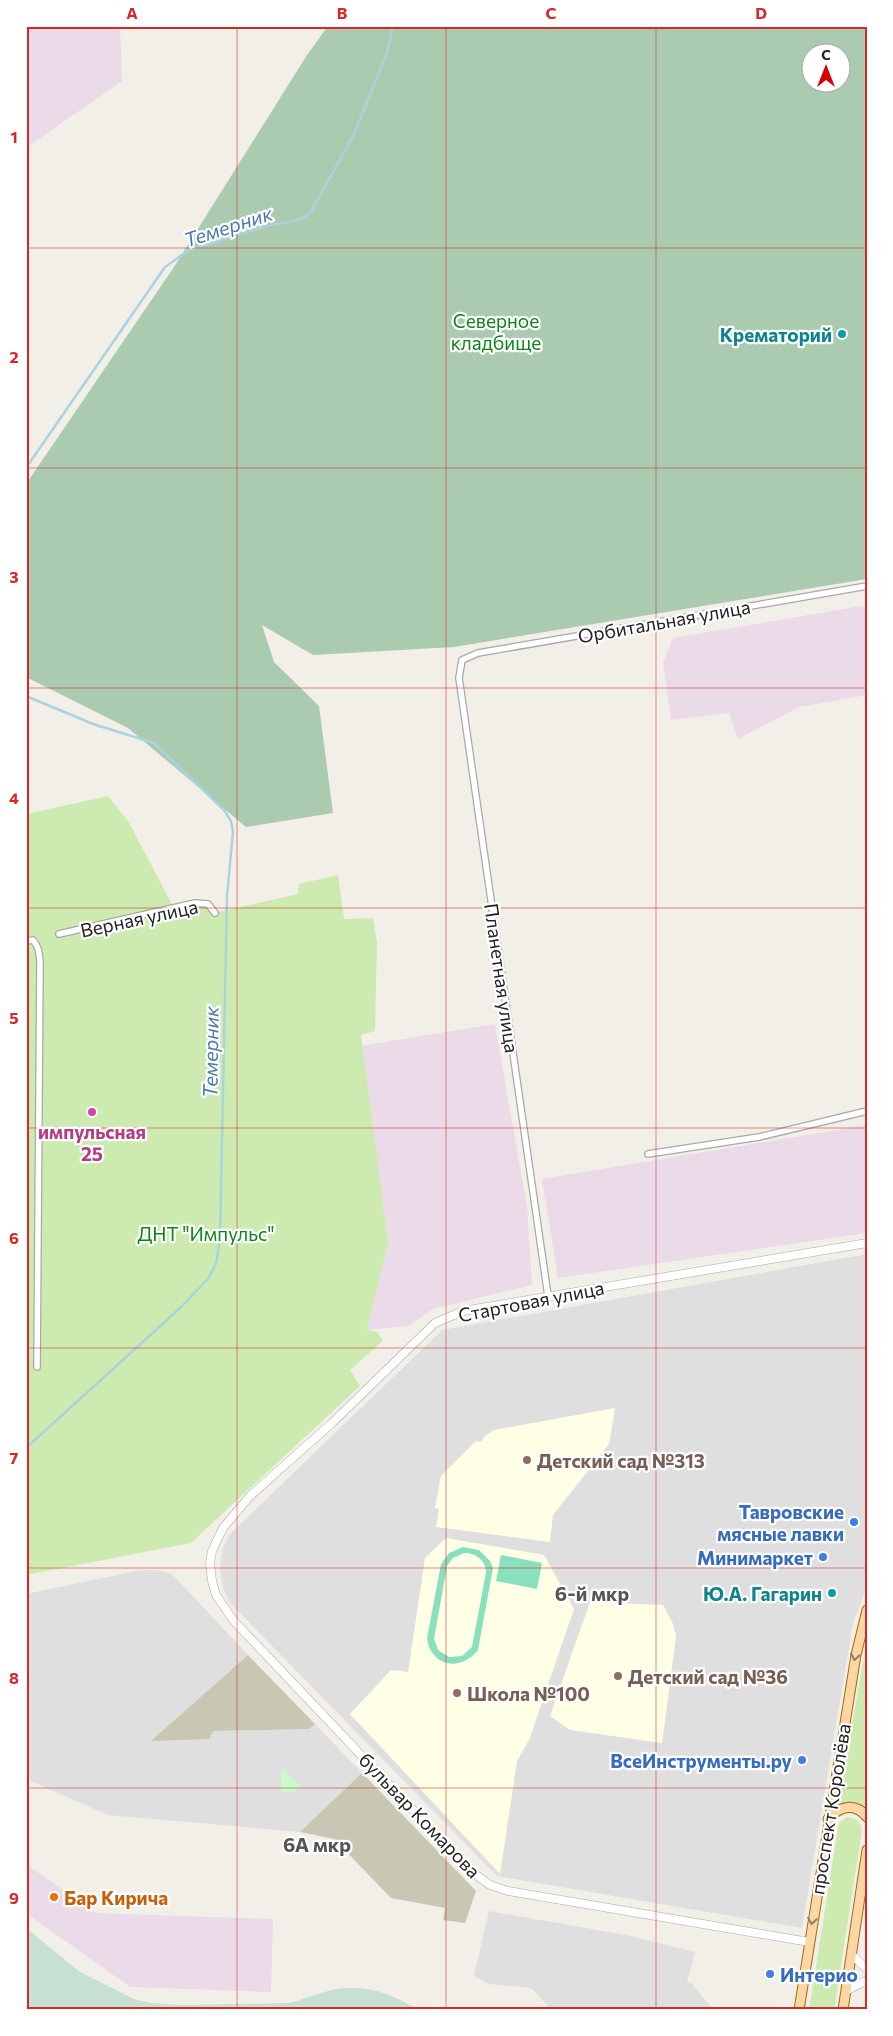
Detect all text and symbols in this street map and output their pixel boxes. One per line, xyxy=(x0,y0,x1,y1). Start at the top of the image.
text: A xyxy=(126,3,138,22)
text: B xyxy=(337,3,348,22)
text: C xyxy=(546,3,557,22)
text: D xyxy=(755,3,767,22)
north arrow xyxy=(800,42,850,92)
text: С xyxy=(821,46,831,63)
text: 1 xyxy=(10,127,18,146)
water label: Темерник xyxy=(181,200,277,252)
park label: Северное кладбище xyxy=(451,309,541,354)
place label: Крематорий xyxy=(720,323,832,346)
marker: Крематорий xyxy=(836,328,848,340)
text: 2 xyxy=(9,347,19,366)
text: 3 xyxy=(9,567,19,586)
street label: Орбитальная улица xyxy=(576,594,752,648)
text: 4 xyxy=(9,788,19,807)
street label: Верная улица xyxy=(78,894,200,942)
street label: Планетная улица xyxy=(480,902,524,1054)
water label: Темерник xyxy=(197,1005,223,1098)
text: 5 xyxy=(9,1008,19,1027)
marker: импульсная 25 xyxy=(86,1106,98,1118)
place label: импульсная 25 xyxy=(38,1120,146,1165)
park label: ДНТ "Импульс" xyxy=(137,1222,275,1245)
text: 6 xyxy=(9,1228,19,1247)
street label: Стартовая улица xyxy=(456,1276,606,1326)
text: 7 xyxy=(10,1448,19,1467)
place label: Детский сад №313 xyxy=(537,1449,705,1472)
marker: Детский сад №313 xyxy=(521,1454,533,1466)
place label: Тавровские мясные лавки xyxy=(717,1500,844,1545)
marker: Тавровские мясные лавки xyxy=(848,1516,860,1528)
place label: Минимаркет xyxy=(697,1546,813,1569)
marker: Минимаркет xyxy=(817,1551,829,1563)
district label: 6-й мкр xyxy=(555,1581,629,1605)
place label: Ю.А. Гагарин xyxy=(703,1582,822,1605)
marker: Ю.А. Гагарин xyxy=(826,1587,838,1599)
one-way arrow xyxy=(851,1653,861,1662)
place label: Детский сад №36 xyxy=(628,1665,788,1688)
text: 8 xyxy=(9,1668,19,1687)
marker: Детский сад №36 xyxy=(612,1670,624,1682)
place label: Школа №100 xyxy=(467,1682,590,1705)
marker: Школа №100 xyxy=(451,1687,463,1699)
street label: проспект Королёва xyxy=(805,1722,855,1896)
street label: бульвар Комарова xyxy=(354,1748,486,1882)
place label: ВсеИнструменты.ру xyxy=(610,1749,793,1772)
marker: ВсеИнструменты.ру xyxy=(796,1754,808,1766)
district label: 6А мкр xyxy=(283,1832,351,1856)
place label: Бар Кирича xyxy=(64,1886,168,1909)
text: 9 xyxy=(9,1888,19,1907)
marker: Бар Кирича xyxy=(48,1891,60,1903)
one-way arrow xyxy=(808,1917,818,1926)
place label: Интерио xyxy=(780,1963,858,1986)
marker: Интерио xyxy=(764,1968,776,1980)

